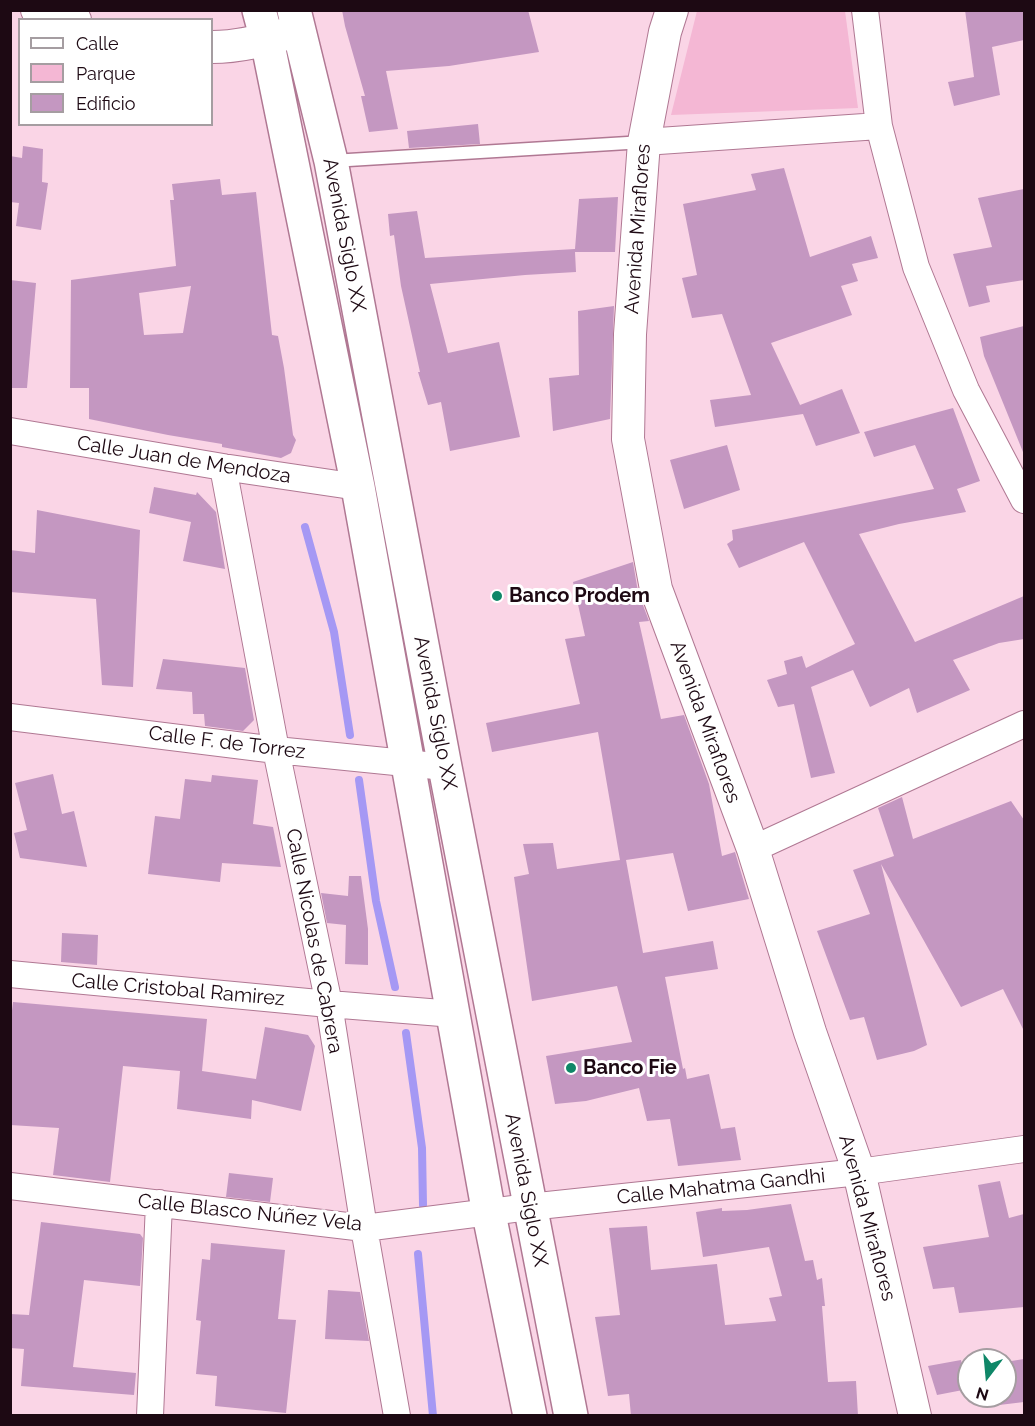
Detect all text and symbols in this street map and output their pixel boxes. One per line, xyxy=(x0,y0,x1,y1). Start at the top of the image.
legend xyxy=(18,18,213,126)
text: Calle xyxy=(76,33,119,54)
text: Parque xyxy=(76,63,135,84)
text: Edificio xyxy=(76,93,135,114)
street label: Avenida Miraflores xyxy=(620,143,656,315)
street label: Avenida Siglo XX xyxy=(317,156,371,314)
street label: Calle Juan de Mendoza xyxy=(75,431,293,489)
place label: Banco Prodem xyxy=(509,584,650,608)
marker: Banco Prodem xyxy=(490,589,504,603)
street label: Avenida Siglo XX xyxy=(408,634,462,792)
street label: Avenida Miraflores xyxy=(665,638,745,806)
street label: Calle F. de Torrez xyxy=(147,721,307,765)
street label: Calle Nicolas de Cabrera xyxy=(280,827,348,1055)
street label: Calle Cristobal Ramirez xyxy=(70,969,286,1011)
place label: Banco Fie xyxy=(583,1056,677,1080)
marker: Banco Fie xyxy=(564,1061,578,1075)
street label: Avenida Siglo XX xyxy=(499,1111,553,1269)
street label: Avenida Miraflores xyxy=(833,1132,901,1304)
street label: Calle Mahatma Gandhi xyxy=(616,1164,826,1210)
street label: Calle Blasco Núñez Vela xyxy=(137,1189,363,1237)
north arrow xyxy=(957,1348,1017,1408)
text: N xyxy=(974,1383,991,1405)

